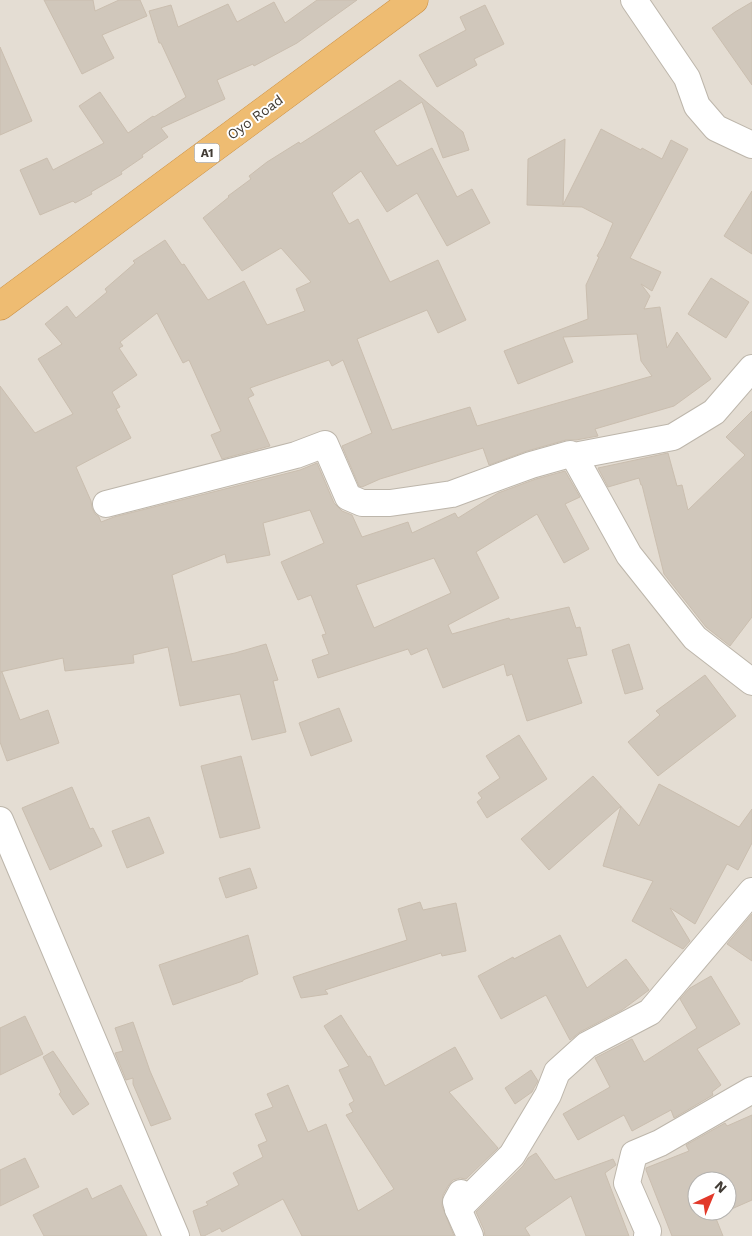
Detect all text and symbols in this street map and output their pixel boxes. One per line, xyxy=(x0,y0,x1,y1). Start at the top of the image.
street label: Oyo Road xyxy=(224,91,286,143)
road number: A1 xyxy=(194,144,220,162)
north arrow xyxy=(687,1171,737,1221)
text: N xyxy=(712,1177,730,1196)

